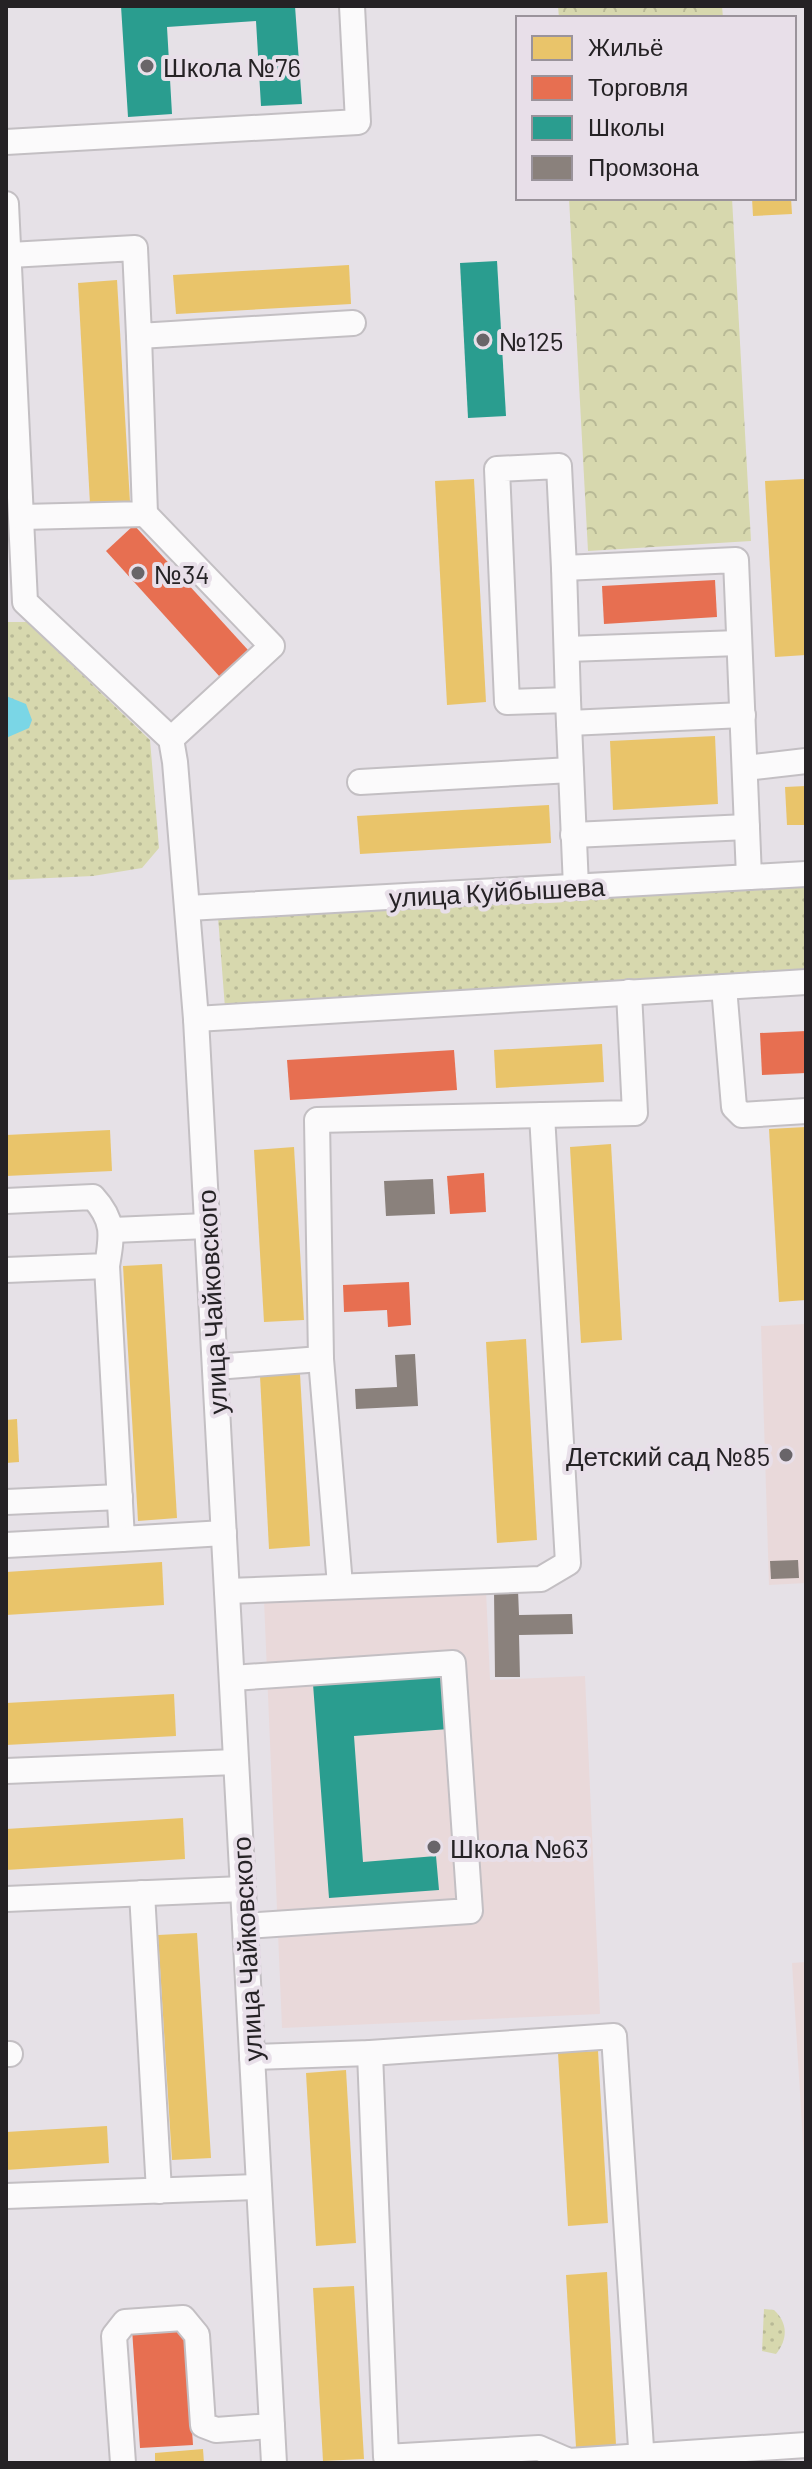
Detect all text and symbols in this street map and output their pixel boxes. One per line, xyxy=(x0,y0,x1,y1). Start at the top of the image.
legend xyxy=(516,16,796,200)
text: Жильё xyxy=(588,32,663,61)
place label: Школа №76 xyxy=(163,51,301,82)
marker: Школа №76 xyxy=(138,57,156,75)
text: Торговля xyxy=(588,72,688,101)
text: Школы xyxy=(588,112,665,141)
text: Промзона xyxy=(588,152,700,181)
place label: №125 xyxy=(499,325,563,356)
marker: №125 xyxy=(474,331,492,349)
place label: №34 xyxy=(154,558,210,589)
marker: №34 xyxy=(129,564,147,582)
street label: улица Куйбышева xyxy=(388,870,606,912)
street label: улица Чайковского xyxy=(190,1189,232,1415)
place label: Детский сад №85 xyxy=(566,1440,770,1471)
marker: Детский сад №85 xyxy=(777,1446,795,1464)
place label: Школа №63 xyxy=(450,1832,589,1863)
street label: улица Чайковского xyxy=(225,1836,267,2062)
marker: Школа №63 xyxy=(425,1838,443,1856)

